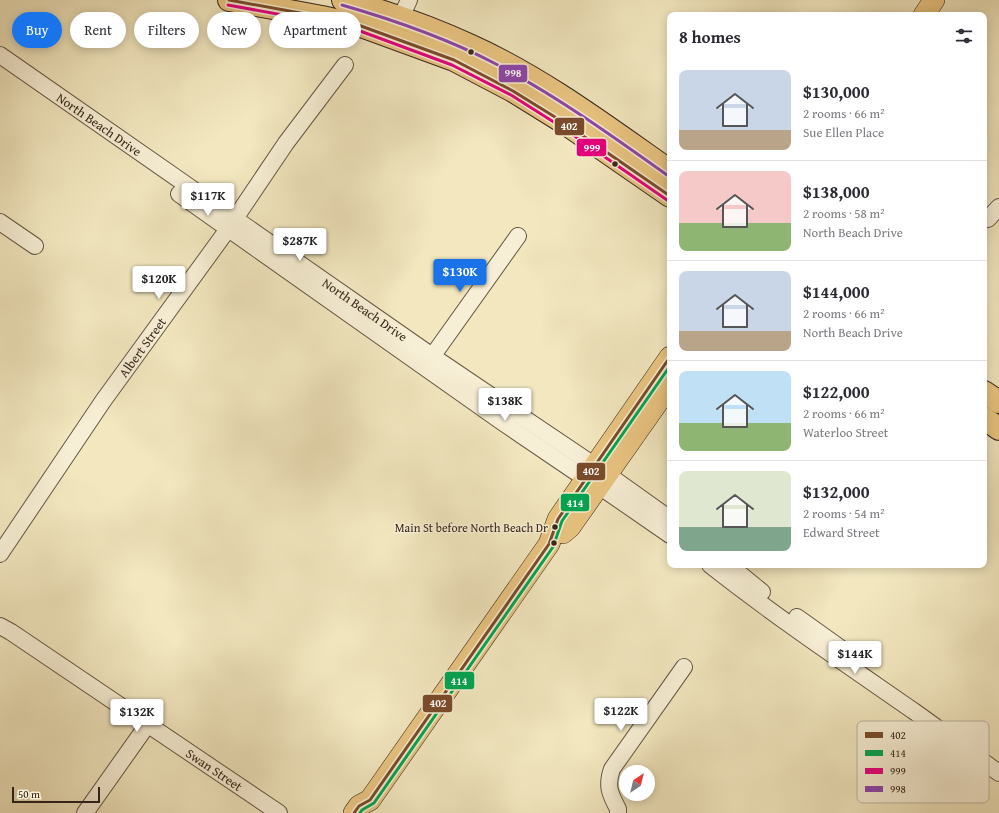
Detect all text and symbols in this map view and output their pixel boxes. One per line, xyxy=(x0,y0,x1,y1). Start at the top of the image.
chip: Buy xyxy=(12,12,62,48)
chip: Rent xyxy=(70,12,126,48)
chip: Filters xyxy=(134,12,199,48)
chip: New xyxy=(207,12,261,48)
chip: Apartment xyxy=(269,12,361,48)
text: 8 homes xyxy=(679,24,741,49)
icon: filters xyxy=(953,25,975,47)
unlabelled marker xyxy=(466,47,476,57)
line badge: 998 xyxy=(498,64,528,83)
text: 998 xyxy=(504,65,522,81)
text: $130,000 xyxy=(803,79,869,104)
icon: home xyxy=(711,86,759,134)
street label: North Beach Drive xyxy=(53,88,146,161)
text: 2 rooms · 66 m² xyxy=(803,104,885,123)
line badge: 402 xyxy=(554,117,585,136)
text: 402 xyxy=(560,118,578,134)
text: Sue Ellen Place xyxy=(803,123,884,142)
line badge: 999 xyxy=(576,138,607,157)
text: 999 xyxy=(583,140,601,156)
unlabelled marker xyxy=(610,159,620,169)
text: $138,000 xyxy=(803,179,869,204)
pin: $117K xyxy=(180,183,236,217)
text: $117K xyxy=(190,186,226,205)
icon: home xyxy=(711,187,759,235)
text: 2 rooms · 58 m² xyxy=(803,204,885,223)
text: North Beach Drive xyxy=(803,223,903,242)
pin: $287K xyxy=(272,228,328,262)
text: $287K xyxy=(282,231,318,250)
pin: $130K xyxy=(432,259,488,293)
text: $130K xyxy=(442,262,478,281)
pin: $120K xyxy=(131,266,187,300)
text: $120K xyxy=(141,269,177,288)
street label: North Beach Drive xyxy=(319,273,412,346)
text: $144,000 xyxy=(803,279,869,304)
icon: home xyxy=(711,287,759,335)
text: 2 rooms · 66 m² xyxy=(803,304,885,323)
street label: Albert Street xyxy=(114,313,171,381)
text: North Beach Drive xyxy=(803,323,903,342)
text: $122,000 xyxy=(803,379,869,404)
icon: home xyxy=(711,387,759,435)
pin: $138K xyxy=(477,388,533,422)
text: $138K xyxy=(487,391,523,410)
text: 2 rooms · 66 m² xyxy=(803,404,885,423)
text: Waterloo Street xyxy=(803,423,888,442)
line badge: 402 xyxy=(576,462,606,481)
text: 402 xyxy=(582,463,600,479)
text: $132,000 xyxy=(803,479,869,504)
icon: home xyxy=(711,487,759,535)
line badge: 414 xyxy=(560,493,590,512)
text: 414 xyxy=(566,495,584,511)
text: 2 rooms · 54 m² xyxy=(803,504,885,523)
place label: Main St before North Beach Dr xyxy=(395,519,548,536)
marker: Main St before North Beach Dr xyxy=(550,522,560,532)
text: Edward Street xyxy=(803,523,880,542)
unlabelled marker xyxy=(549,538,559,548)
pin: $144K xyxy=(827,641,883,675)
text: $144K xyxy=(837,644,873,663)
line badge: 414 xyxy=(444,671,475,690)
text: 414 xyxy=(450,673,468,689)
line badge: 402 xyxy=(422,694,453,713)
text: 402 xyxy=(429,695,447,711)
pin: $122K xyxy=(593,698,649,732)
pin: $132K xyxy=(109,699,165,733)
text: $122K xyxy=(603,701,639,720)
text: $132K xyxy=(119,702,155,721)
legend xyxy=(857,721,989,803)
text: 402 xyxy=(890,727,906,743)
street label: Swan Street xyxy=(182,743,247,796)
text: 414 xyxy=(890,745,906,761)
text: 999 xyxy=(890,763,906,779)
north arrow xyxy=(619,765,655,801)
map controls xyxy=(619,765,655,801)
text: 998 xyxy=(890,781,906,797)
scale bar xyxy=(12,785,100,804)
text: 50 m xyxy=(18,786,40,802)

